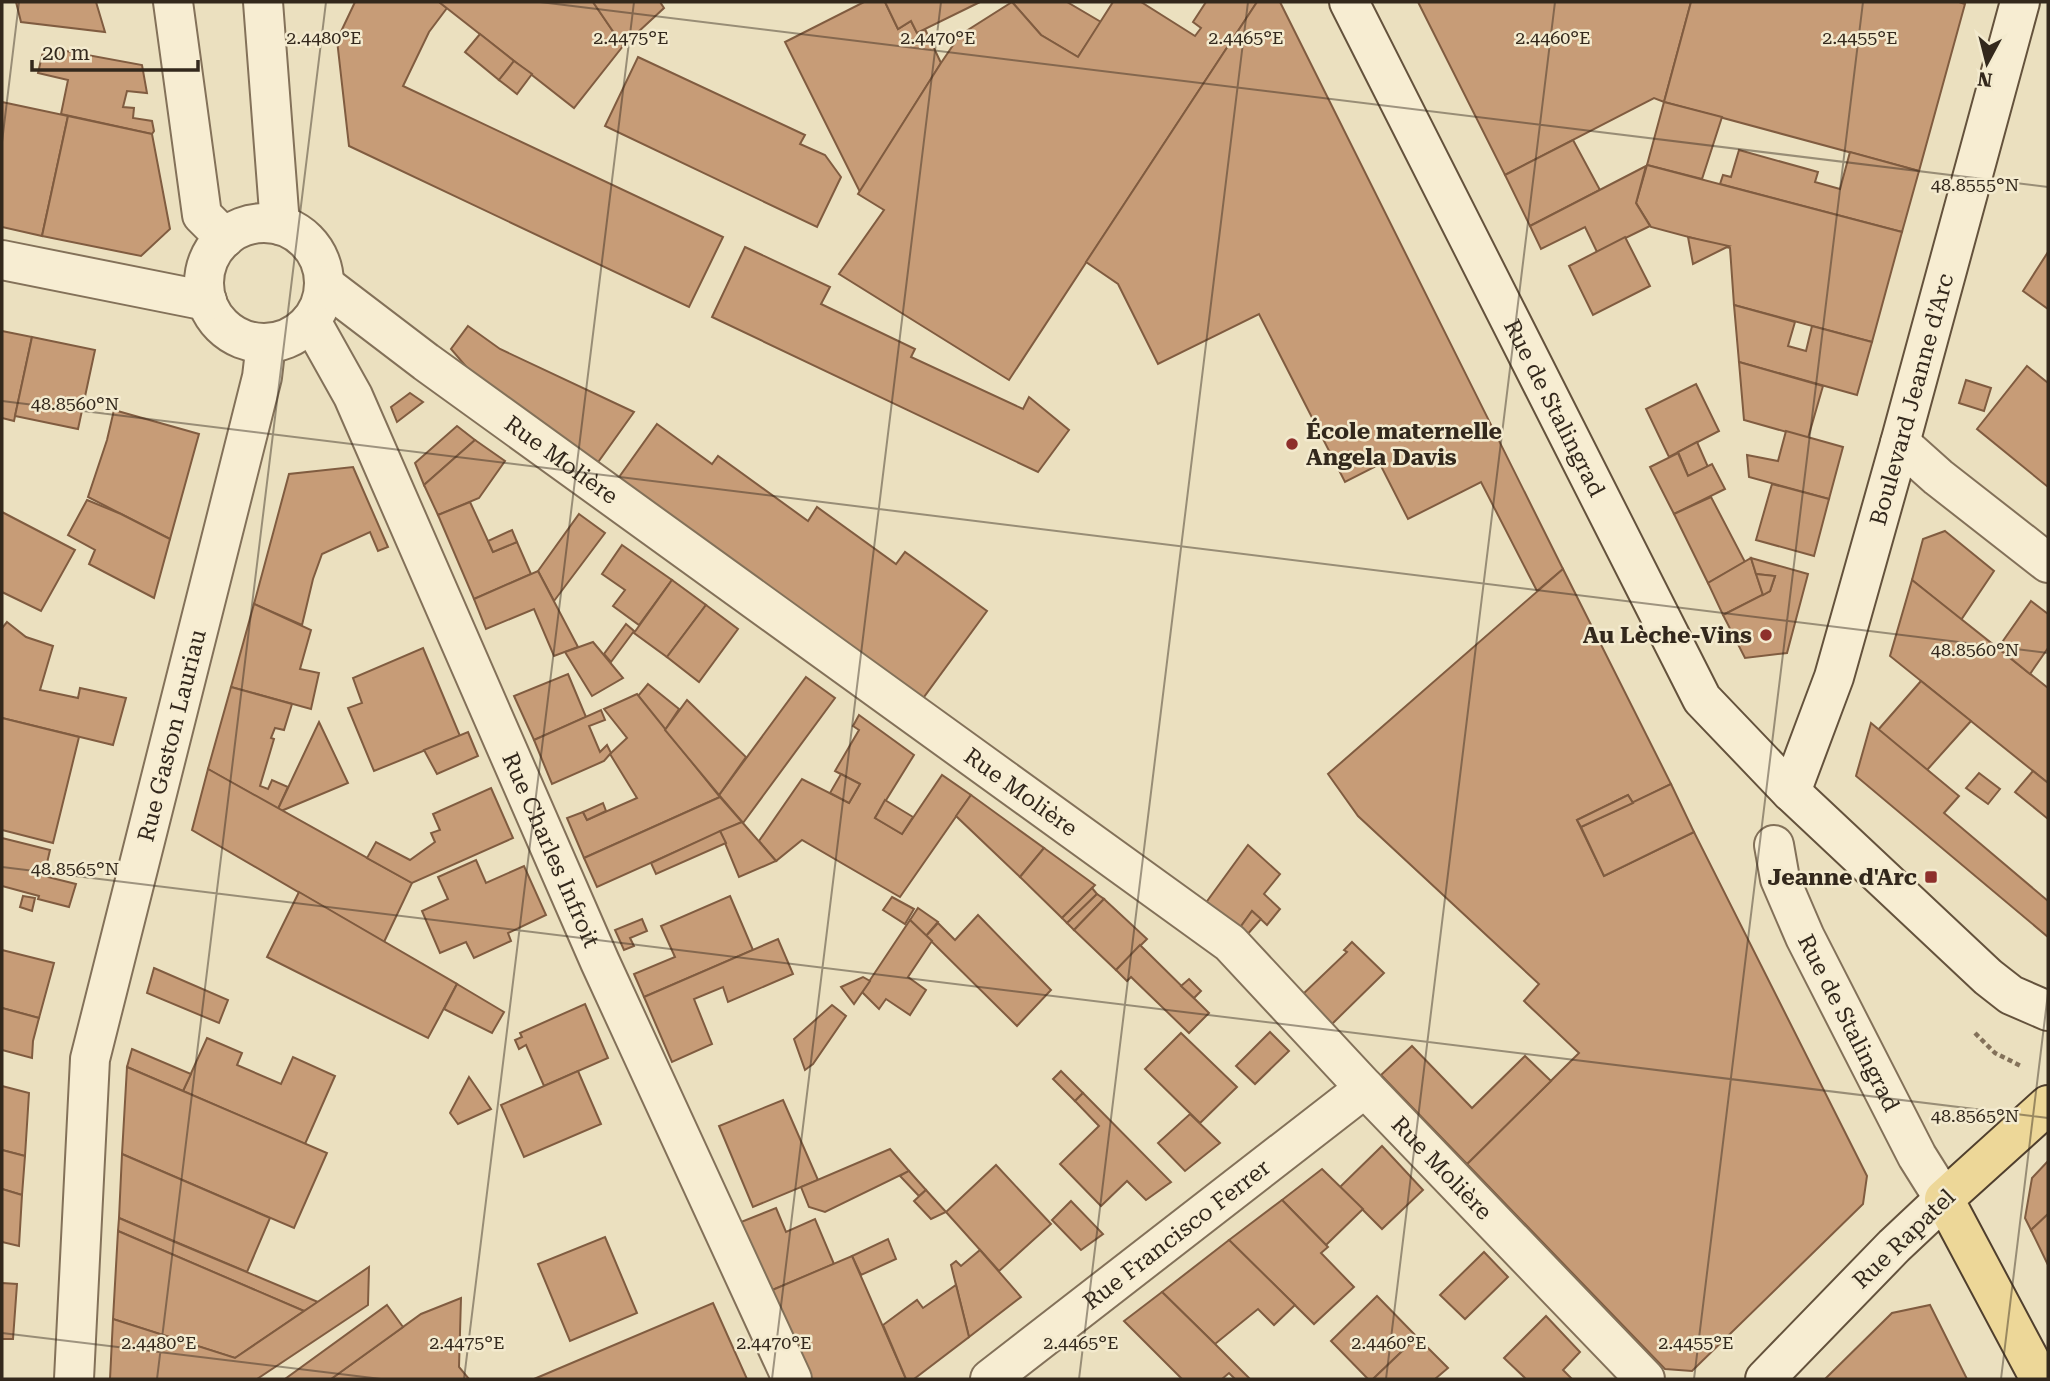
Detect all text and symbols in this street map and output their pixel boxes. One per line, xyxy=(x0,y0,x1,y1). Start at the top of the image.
text: 2.4480°E xyxy=(286,27,362,48)
text: 2.4475°E xyxy=(593,27,669,48)
text: 2.4470°E xyxy=(900,27,976,48)
text: 2.4465°E xyxy=(1208,27,1284,48)
text: 2.4460°E xyxy=(1515,27,1591,48)
text: 2.4455°E xyxy=(1822,27,1898,48)
scale bar xyxy=(32,28,198,72)
north arrow xyxy=(1952,28,2022,98)
text: 20 m xyxy=(42,41,90,65)
text: N xyxy=(1976,67,1994,92)
text: 48.8555°N xyxy=(1931,174,2019,195)
street label: Boulevard Jeanne d'Arc xyxy=(1864,270,1959,528)
street label: Rue de Stalingrad xyxy=(1498,315,1611,501)
text: 48.8560°N xyxy=(31,393,119,414)
street label: Rue Molière xyxy=(499,410,623,510)
place label: École maternelle Angela Davis xyxy=(1306,417,1502,471)
marker: École maternelle Angela Davis xyxy=(1284,436,1300,452)
place label: Au Lèche-Vins xyxy=(1583,622,1752,649)
street label: Rue Gaston Lauriau xyxy=(132,627,211,844)
marker: Au Lèche-Vins xyxy=(1758,627,1774,643)
text: 48.8560°N xyxy=(1931,639,2019,660)
street label: Rue Molière xyxy=(959,742,1083,842)
street label: Rue Charles Infroit xyxy=(497,748,605,952)
text: 48.8565°N xyxy=(31,858,119,879)
place label: Jeanne d'Arc xyxy=(1768,864,1917,891)
marker: Jeanne d'Arc xyxy=(1923,869,1939,885)
street label: Rue de Stalingrad xyxy=(1792,930,1905,1116)
text: 48.8565°N xyxy=(1931,1105,2019,1126)
street label: Rue Molière xyxy=(1386,1111,1498,1225)
street label: Rue Francisco Ferrer xyxy=(1078,1154,1275,1315)
street label: Rue Rapatel xyxy=(1847,1184,1961,1294)
text: 2.4480°E xyxy=(121,1332,197,1353)
text: 2.4475°E xyxy=(429,1332,505,1353)
text: 2.4470°E xyxy=(736,1332,812,1353)
text: 2.4465°E xyxy=(1043,1332,1119,1353)
text: 2.4460°E xyxy=(1351,1332,1427,1353)
text: 2.4455°E xyxy=(1658,1332,1734,1353)

